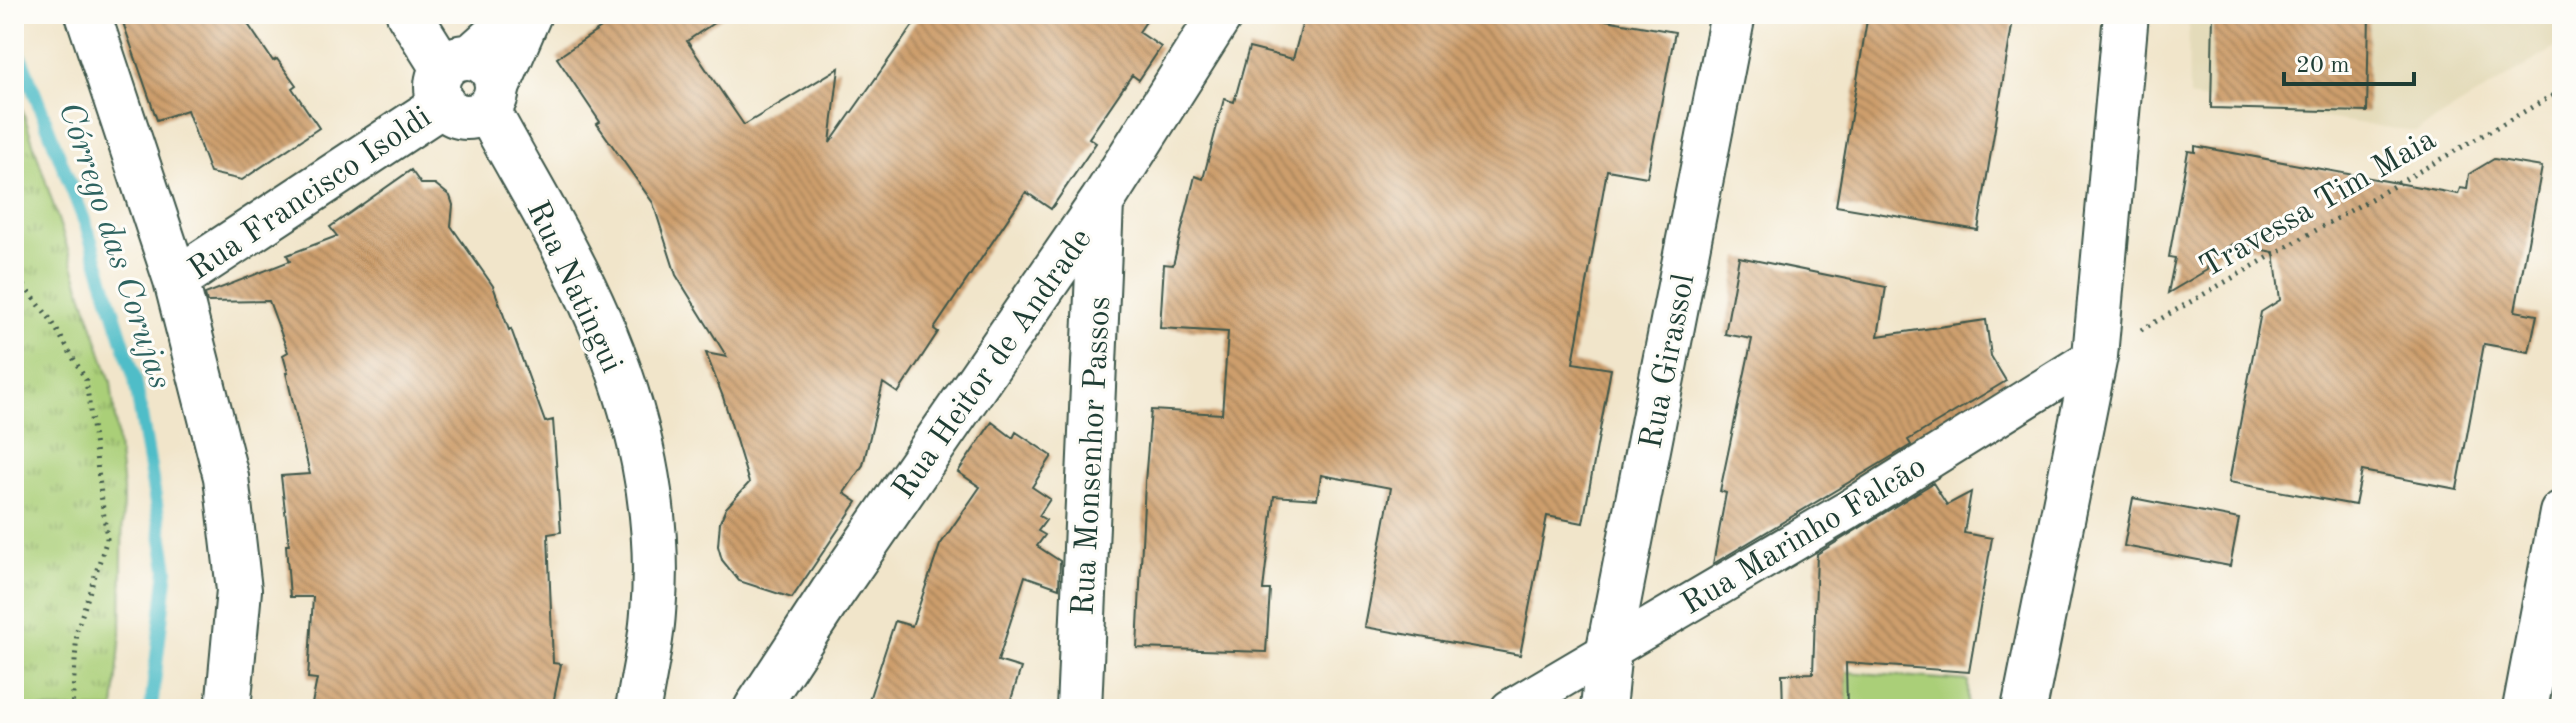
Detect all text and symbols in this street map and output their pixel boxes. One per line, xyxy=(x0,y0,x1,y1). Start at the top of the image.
scale bar xyxy=(2284,36,2414,86)
text: 20 m xyxy=(2296,54,2350,78)
water label: Córrego das Corujas xyxy=(52,98,177,394)
street label: Rua Francisco Isoldi xyxy=(184,102,437,287)
street label: Travessa Tim Maia xyxy=(2195,124,2442,285)
street label: Rua Natingui xyxy=(520,197,627,378)
street label: Rua Heitor de Andrade xyxy=(888,224,1099,506)
street label: Rua Girassol xyxy=(1636,271,1702,452)
street label: Rua Monsenhor Passos xyxy=(1069,296,1117,617)
street label: Rua Marinho Falcão xyxy=(1677,451,1932,622)

